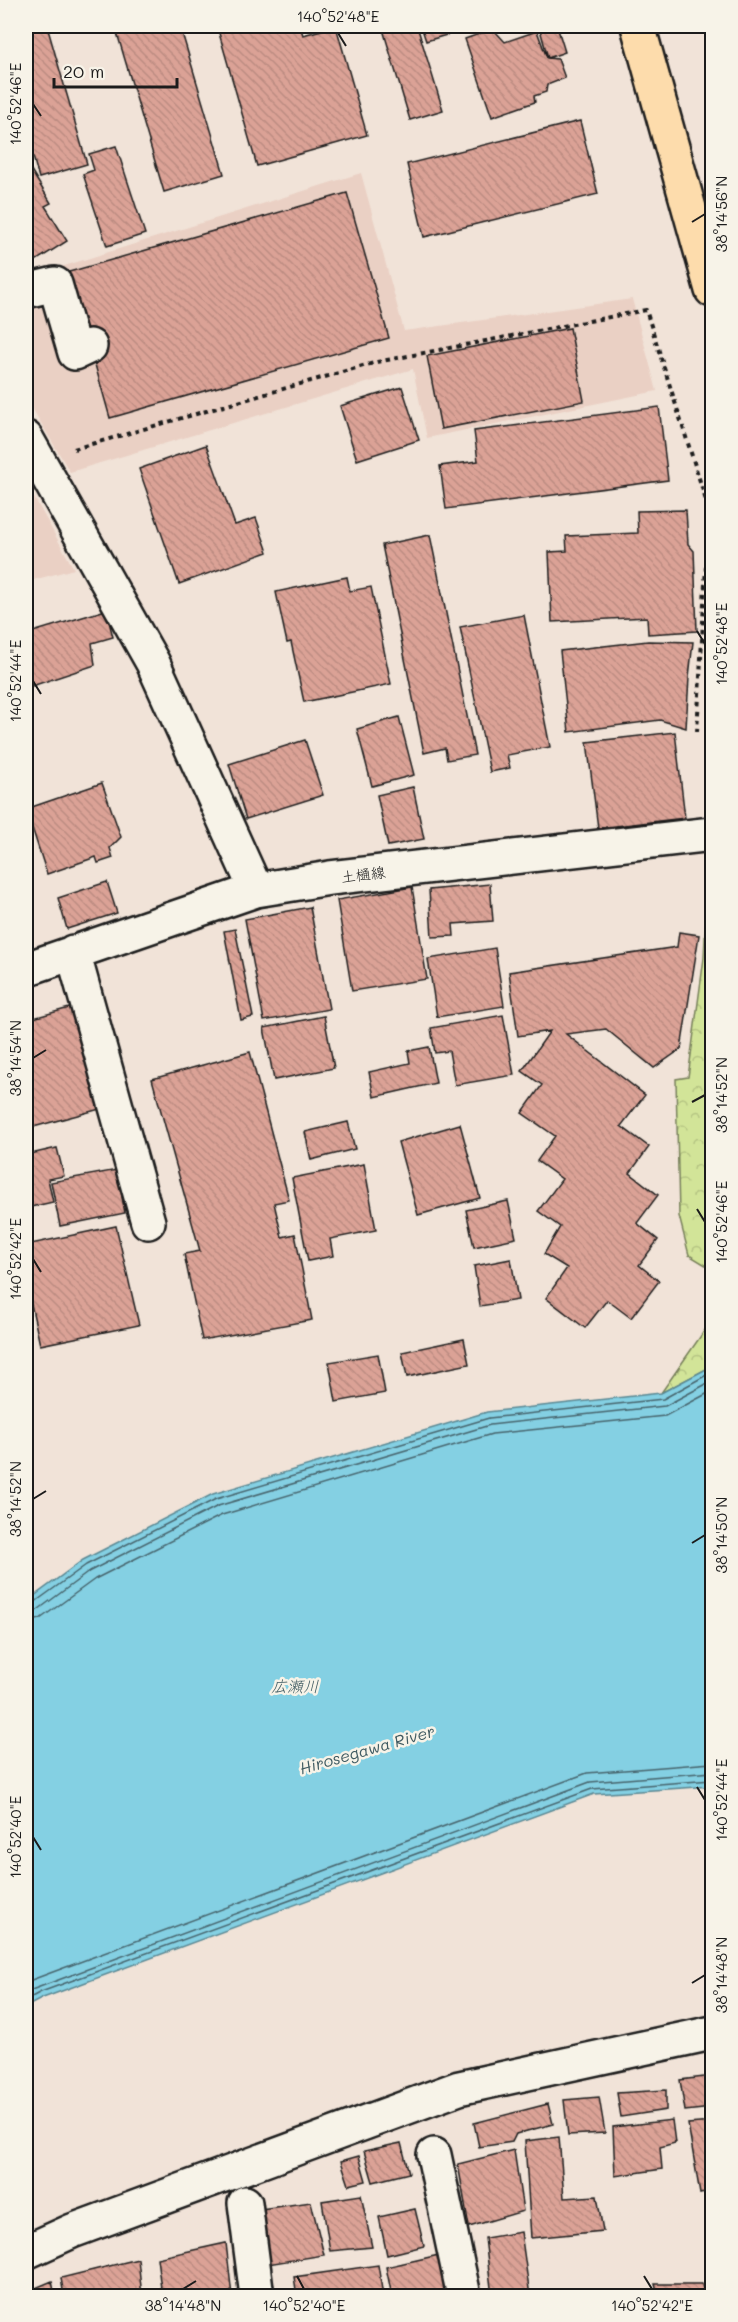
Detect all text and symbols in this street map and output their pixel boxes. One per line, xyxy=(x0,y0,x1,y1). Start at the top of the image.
text: 140°52'48"E xyxy=(297,6,380,26)
scale bar xyxy=(54,51,177,89)
text: 20 m xyxy=(63,59,104,83)
text: 140°52'46"E xyxy=(5,62,25,145)
text: 38°14'56"N xyxy=(711,176,731,252)
text: 140°52'48"E xyxy=(711,602,731,685)
text: 140°52'44"E xyxy=(5,639,25,722)
street label: 土樋線 xyxy=(339,861,387,887)
text: 38°14'54"N xyxy=(5,1020,25,1096)
text: 38°14'52"N xyxy=(711,1057,731,1133)
text: 140°52'46"E xyxy=(711,1180,731,1263)
text: 140°52'42"E xyxy=(5,1218,25,1300)
text: 38°14'52"N xyxy=(5,1461,25,1537)
text: 38°14'50"N xyxy=(711,1497,731,1573)
water label: 広瀬川 xyxy=(271,1675,319,1696)
water label: Hirosegawa River xyxy=(297,1720,437,1778)
text: 140°52'44"E xyxy=(711,1758,731,1841)
text: 140°52'40"E xyxy=(5,1795,25,1878)
text: 38°14'48"N xyxy=(711,1937,731,2013)
text: 38°14'48"N xyxy=(145,2295,221,2315)
text: 140°52'40"E xyxy=(263,2295,346,2315)
text: 140°52'42"E xyxy=(611,2295,693,2315)

